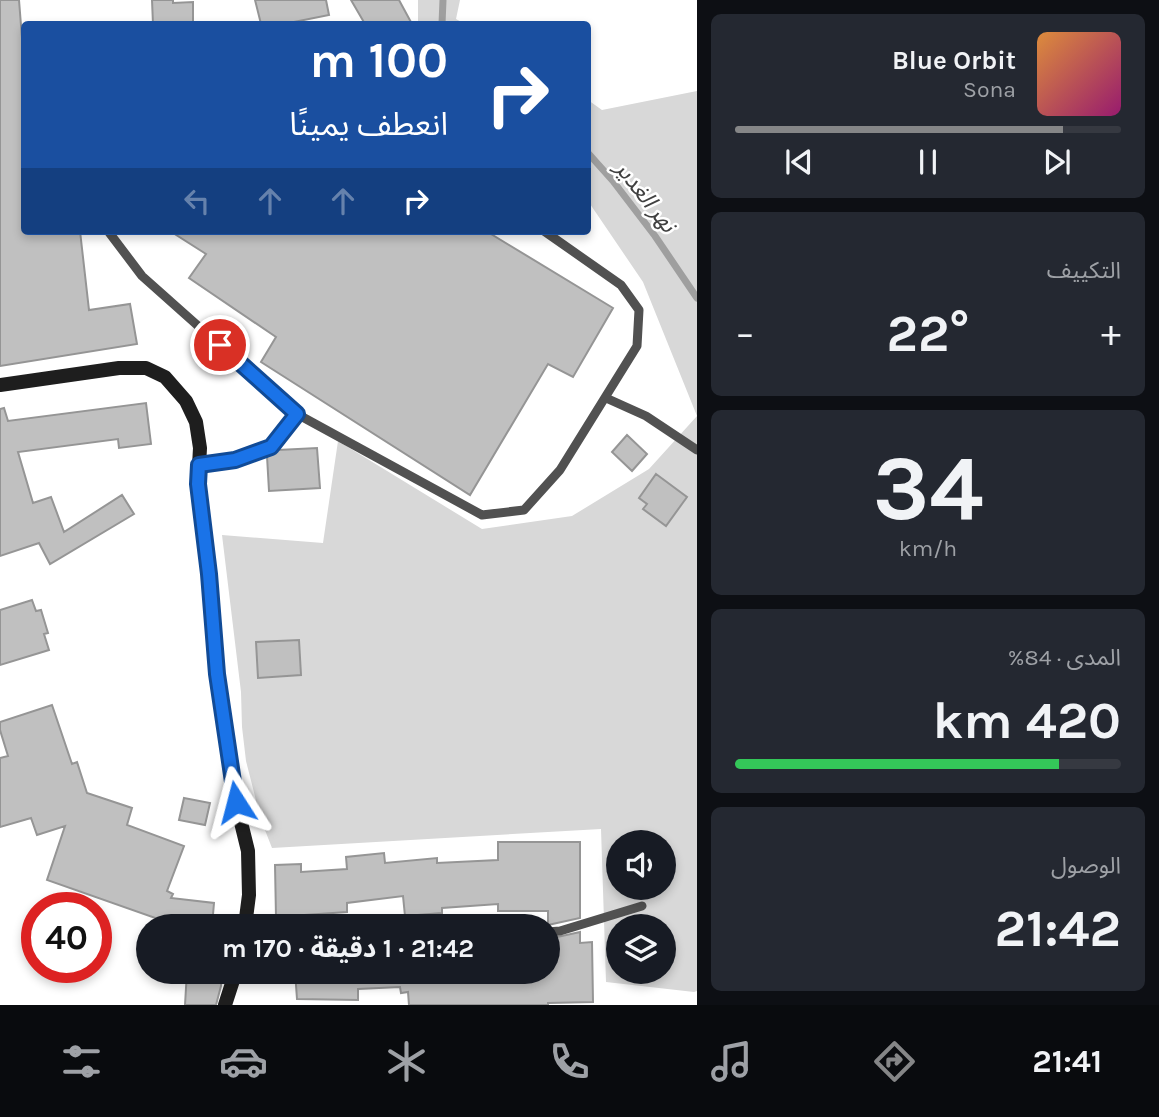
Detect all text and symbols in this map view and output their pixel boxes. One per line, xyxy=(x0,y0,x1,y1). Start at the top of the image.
text: 100 m xyxy=(310,32,448,89)
text: Blue Orbit xyxy=(892,45,1016,76)
icon: right xyxy=(472,49,563,140)
text: Sona xyxy=(963,76,1016,103)
text: انعطف يمينًا xyxy=(289,106,448,143)
icon: previous xyxy=(780,143,818,181)
icon: pause xyxy=(909,143,947,181)
icon: next xyxy=(1038,143,1076,181)
water label: نهر الغدير xyxy=(608,154,683,239)
icon: left xyxy=(178,182,216,220)
icon: ahead xyxy=(251,182,289,220)
icon: ahead xyxy=(324,182,362,220)
icon: right xyxy=(397,182,435,220)
text: التكييف xyxy=(1047,257,1121,284)
text: 22° xyxy=(886,303,970,364)
text: − xyxy=(735,311,755,356)
text: + xyxy=(1101,311,1121,356)
pin xyxy=(190,315,250,375)
icon: arrive xyxy=(201,326,239,364)
text: 34 xyxy=(873,436,983,542)
text: km/h xyxy=(899,535,957,562)
text: المدى · 84% xyxy=(1008,644,1121,671)
text: 420 km xyxy=(932,690,1121,751)
position arrow xyxy=(199,765,273,839)
map controls xyxy=(606,830,676,984)
button: sound xyxy=(606,830,676,900)
text: الوصول xyxy=(1051,852,1121,879)
speed limit sign: 40 xyxy=(21,892,112,983)
text: 21:42 xyxy=(995,898,1121,959)
button: layers xyxy=(606,914,676,984)
text: 21:42 · 1 دقيقة · 170 m xyxy=(222,933,474,964)
icon: filters xyxy=(57,1037,106,1086)
icon: car xyxy=(219,1037,268,1086)
icon: climate xyxy=(382,1037,431,1086)
icon: phone xyxy=(545,1037,594,1086)
icon: music xyxy=(707,1037,756,1086)
icon: directions xyxy=(870,1037,919,1086)
text: 21:41 xyxy=(1032,1043,1102,1080)

